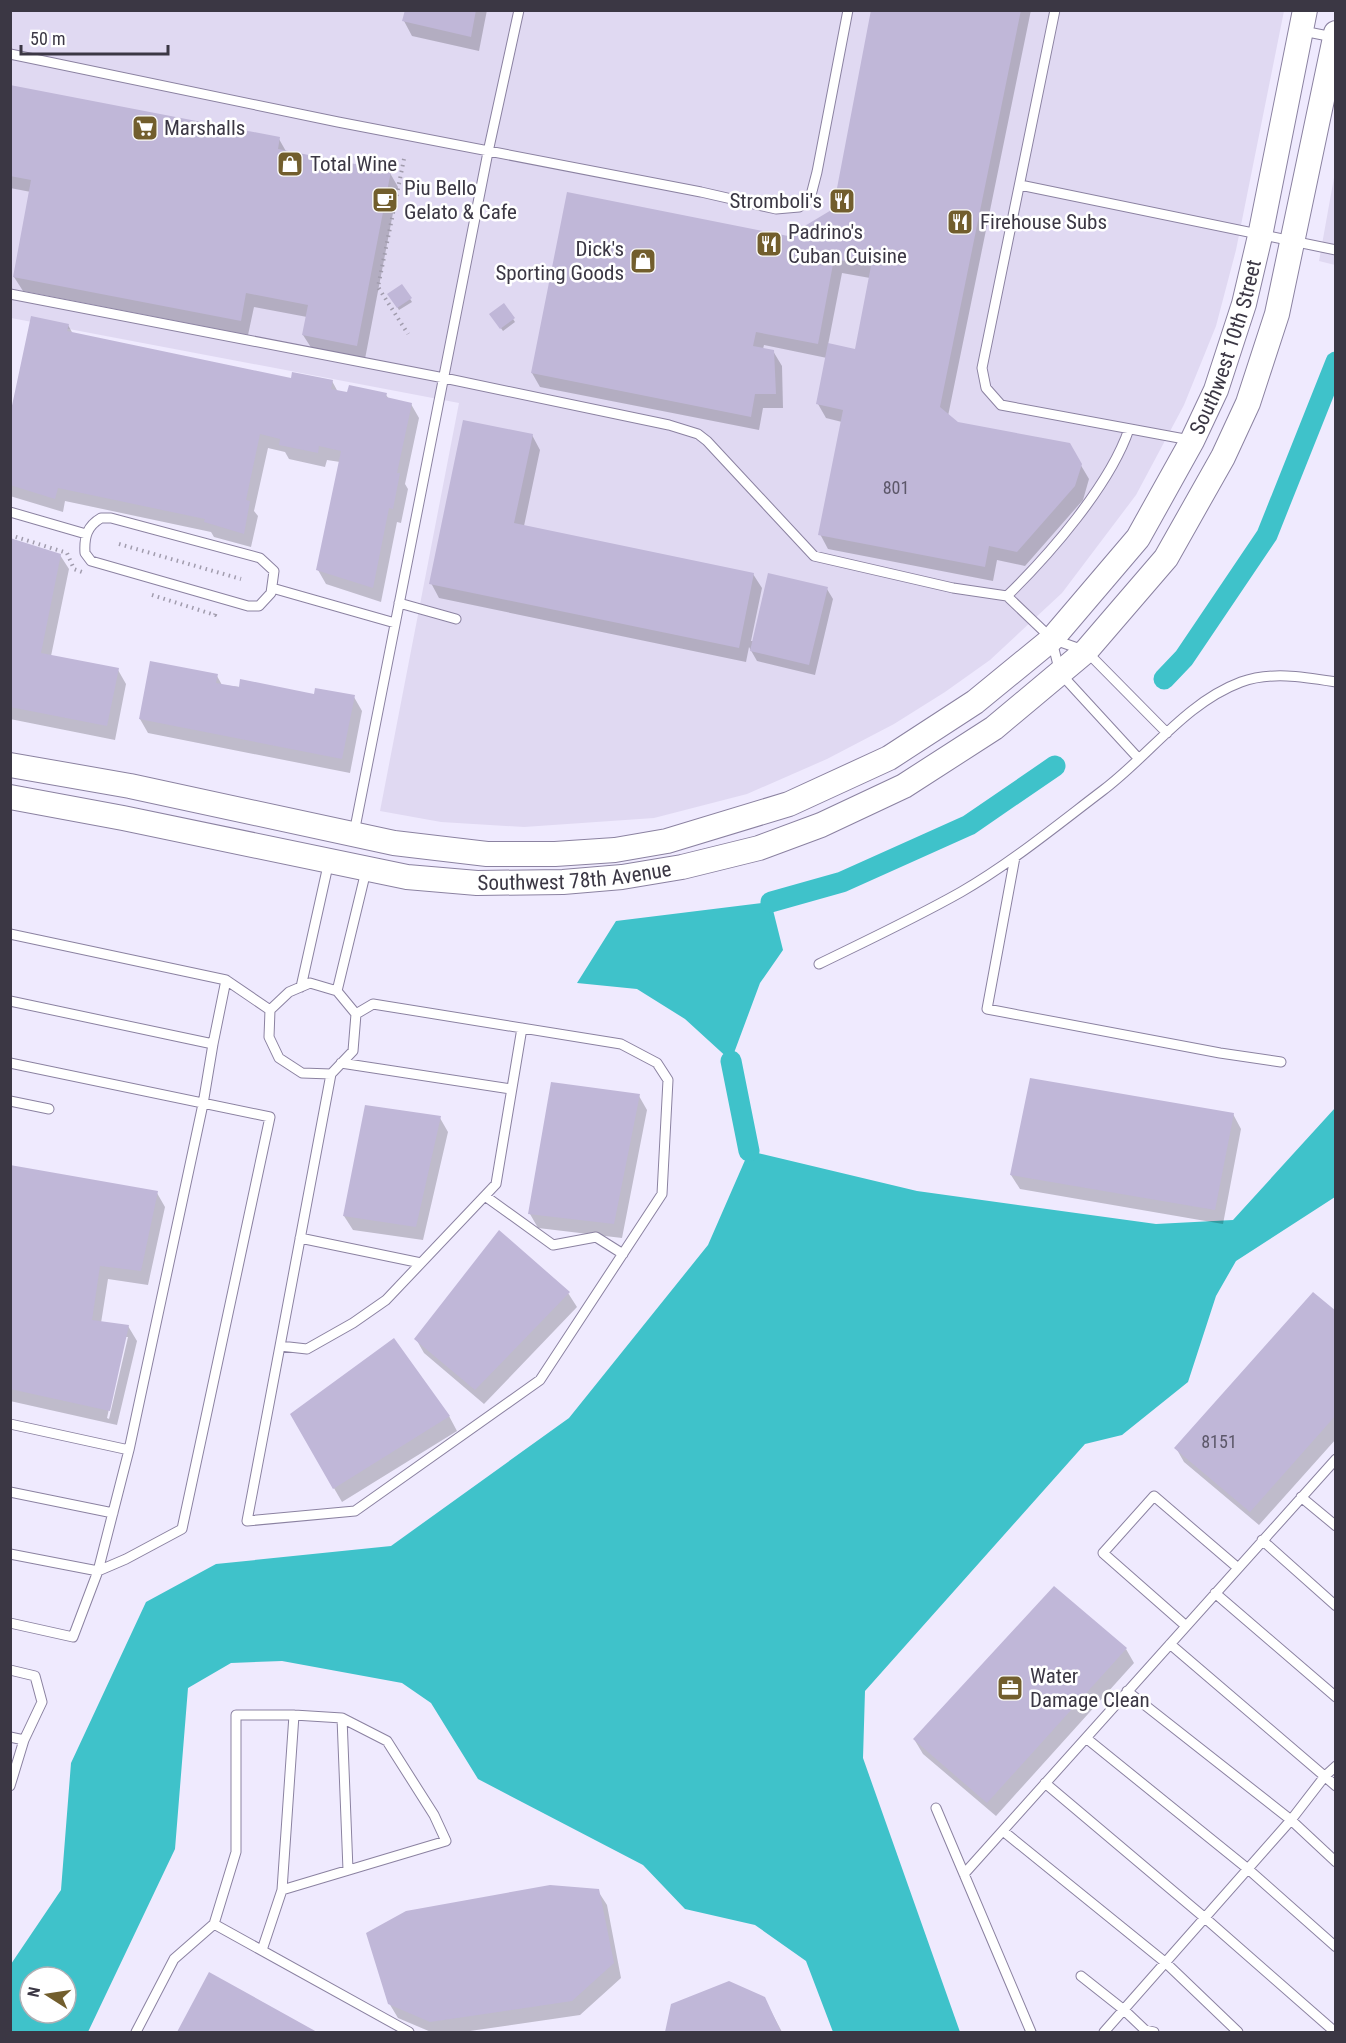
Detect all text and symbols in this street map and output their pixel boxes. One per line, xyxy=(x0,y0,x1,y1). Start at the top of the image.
scale bar xyxy=(21,18,168,56)
text: 50 m xyxy=(30,28,65,49)
supermarket icon: Marshalls xyxy=(130,113,160,143)
place label: Marshalls xyxy=(164,116,245,140)
shop icon: Total Wine xyxy=(275,149,305,179)
place label: Total Wine xyxy=(310,152,397,176)
place label: Piu Bello Gelato & Cafe xyxy=(404,176,517,224)
cafe icon: Piu Bello Gelato & Cafe xyxy=(370,185,400,215)
restaurant icon: Stromboli's xyxy=(827,186,857,216)
place label: Stromboli's xyxy=(729,189,822,213)
restaurant icon: Firehouse Subs xyxy=(945,207,975,237)
place label: Firehouse Subs xyxy=(980,210,1107,234)
place label: Padrino's Cuban Cuisine xyxy=(788,220,907,268)
restaurant icon: Padrino's Cuban Cuisine xyxy=(754,229,784,259)
place label: Dick's Sporting Goods xyxy=(495,237,624,285)
shop icon: Dick's Sporting Goods xyxy=(628,246,658,276)
street label: Southwest 10th Street xyxy=(1185,257,1266,438)
house number: 801 xyxy=(883,477,909,498)
street label: Southwest 78th Avenue xyxy=(477,857,673,895)
house number: 8151 xyxy=(1201,1431,1237,1452)
place label: Water Damage Clean xyxy=(1030,1664,1150,1712)
office icon: Water Damage Clean xyxy=(995,1673,1025,1703)
north arrow xyxy=(18,1965,78,2025)
text: N xyxy=(24,1985,44,1999)

